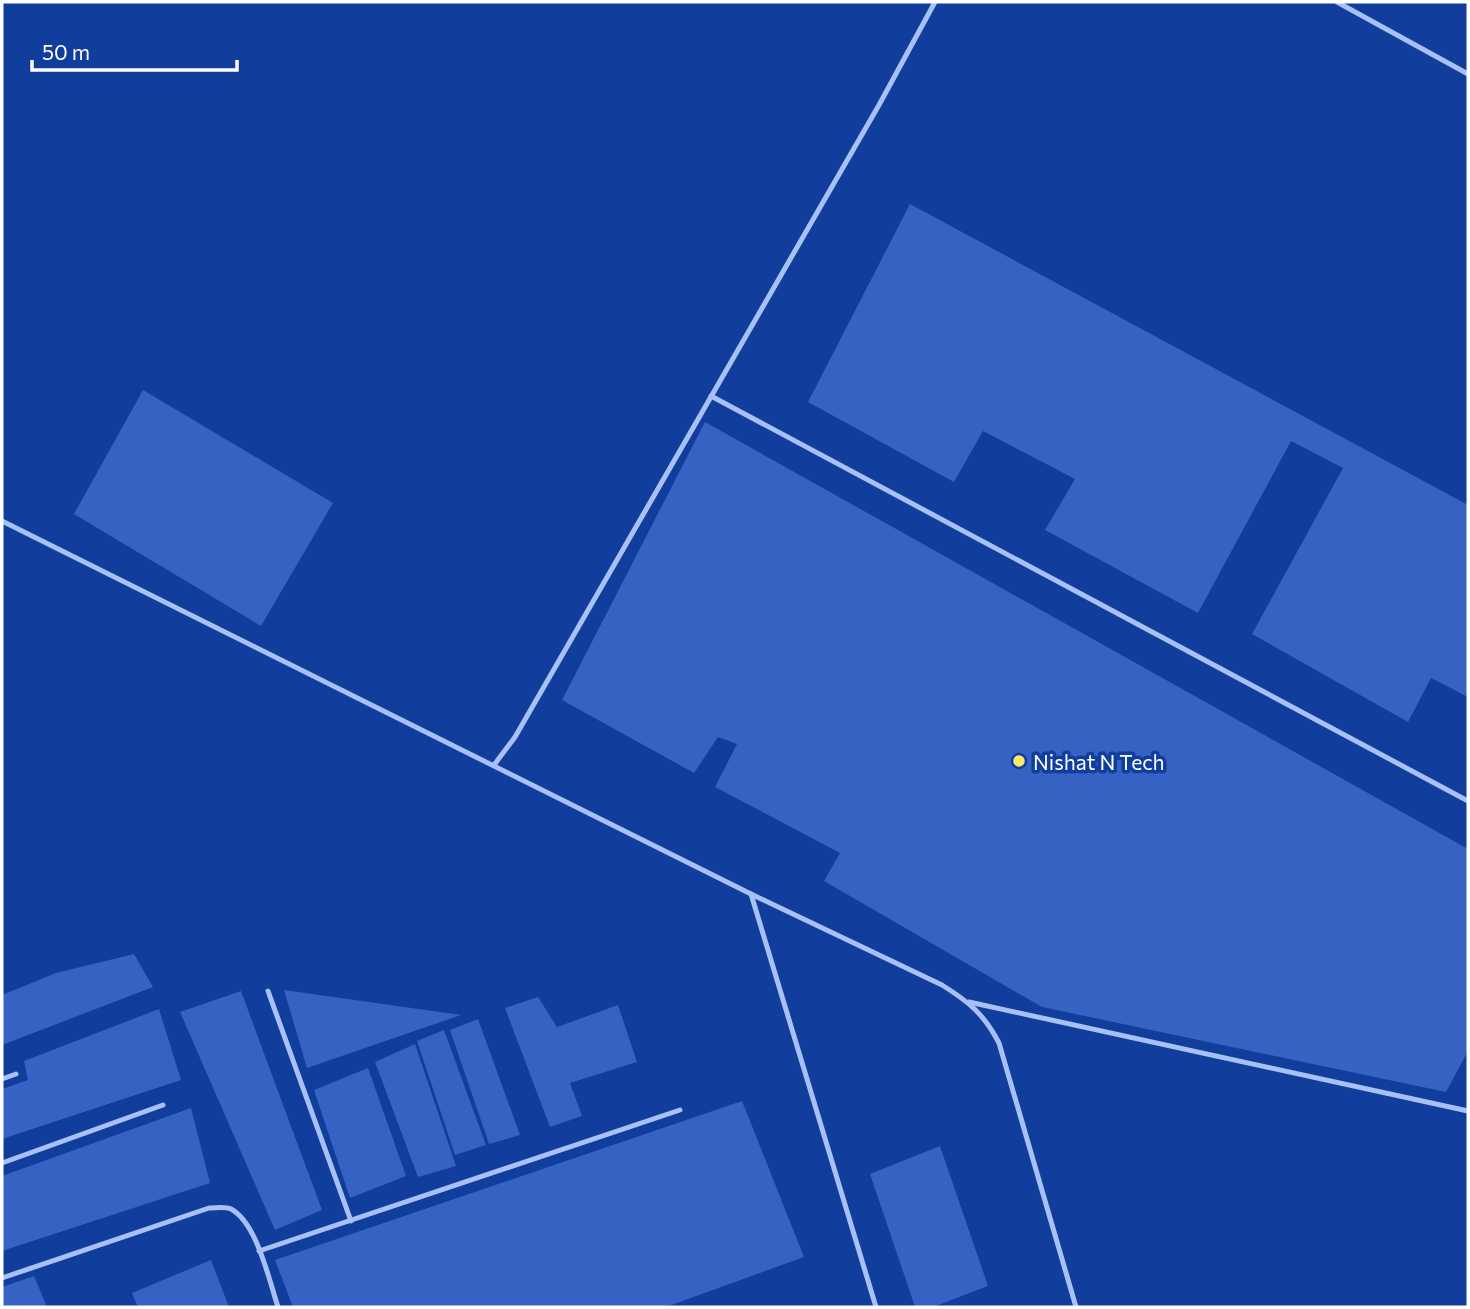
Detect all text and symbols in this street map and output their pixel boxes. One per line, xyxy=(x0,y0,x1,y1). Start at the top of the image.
scale bar xyxy=(32,28,236,72)
text: 50 m xyxy=(42,39,90,64)
place label: Nishat N Tech xyxy=(1033,749,1165,774)
marker: Nishat N Tech xyxy=(1011,753,1027,769)

